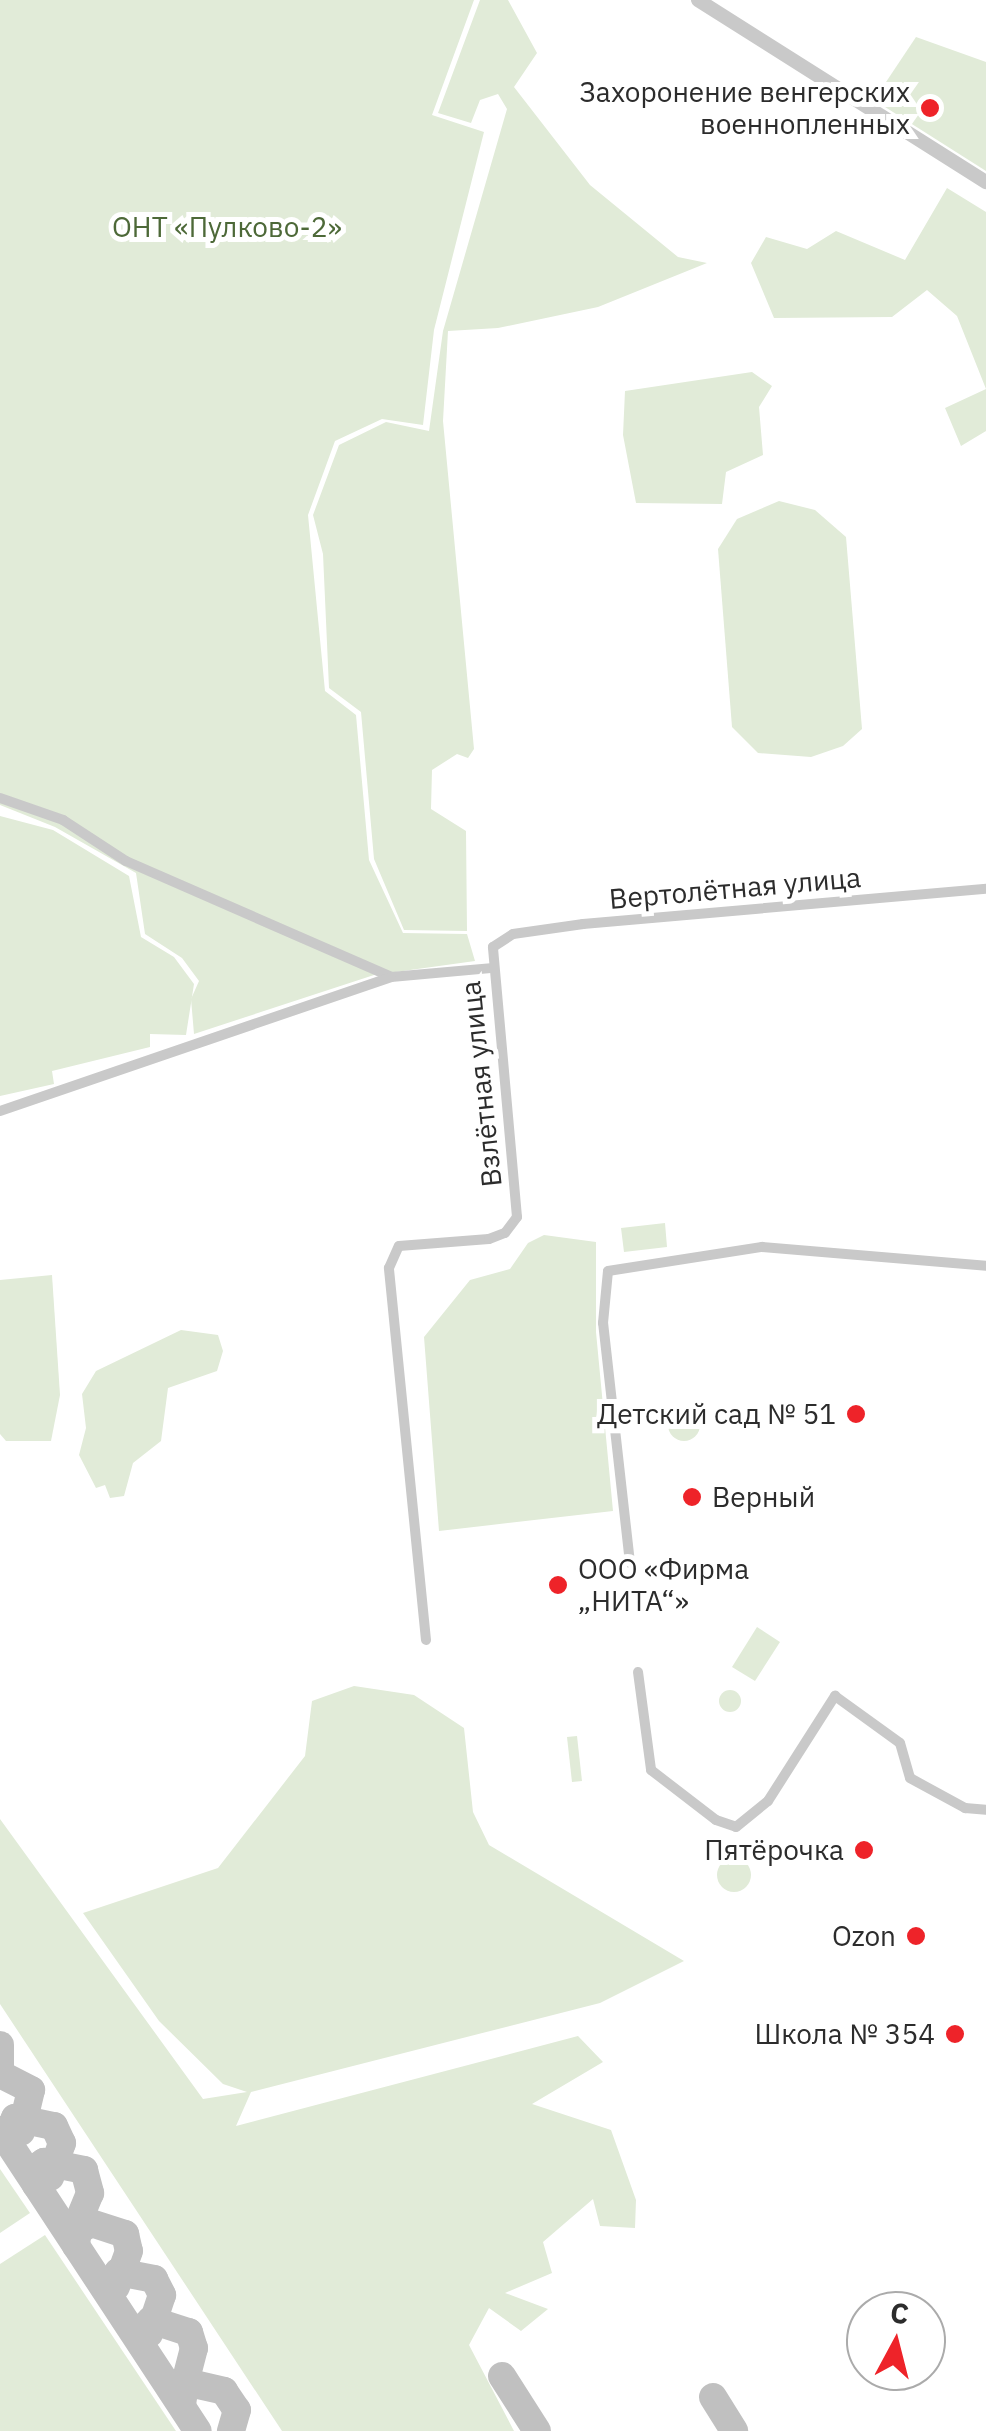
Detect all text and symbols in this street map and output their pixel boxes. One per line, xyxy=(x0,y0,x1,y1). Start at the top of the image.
place label: Захоронение венгерских военнопленных xyxy=(579,75,910,141)
marker: Захоронение венгерских военнопленных xyxy=(919,97,941,119)
park label: ОНТ «Пулково-2» xyxy=(112,210,342,244)
street label: Вертолётная улица xyxy=(608,860,862,916)
street label: Взлётная улица xyxy=(453,979,509,1189)
place label: Детский сад № 51 xyxy=(597,1397,836,1431)
marker: Детский сад № 51 xyxy=(845,1403,867,1425)
place label: Верный xyxy=(712,1480,815,1514)
marker: Верный xyxy=(681,1486,703,1508)
place label: ООО «Фирма „НИТА“» xyxy=(578,1552,749,1618)
marker: ООО «Фирма „НИТА“» xyxy=(547,1574,569,1596)
place label: Пятёрочка xyxy=(704,1833,844,1867)
marker: Пятёрочка xyxy=(853,1839,875,1861)
place label: Ozon xyxy=(832,1919,896,1953)
marker: Ozon xyxy=(905,1925,927,1947)
place label: Школа № 354 xyxy=(755,2017,935,2051)
marker: Школа № 354 xyxy=(944,2023,966,2045)
north arrow xyxy=(846,2291,946,2391)
text: С xyxy=(888,2293,911,2332)

